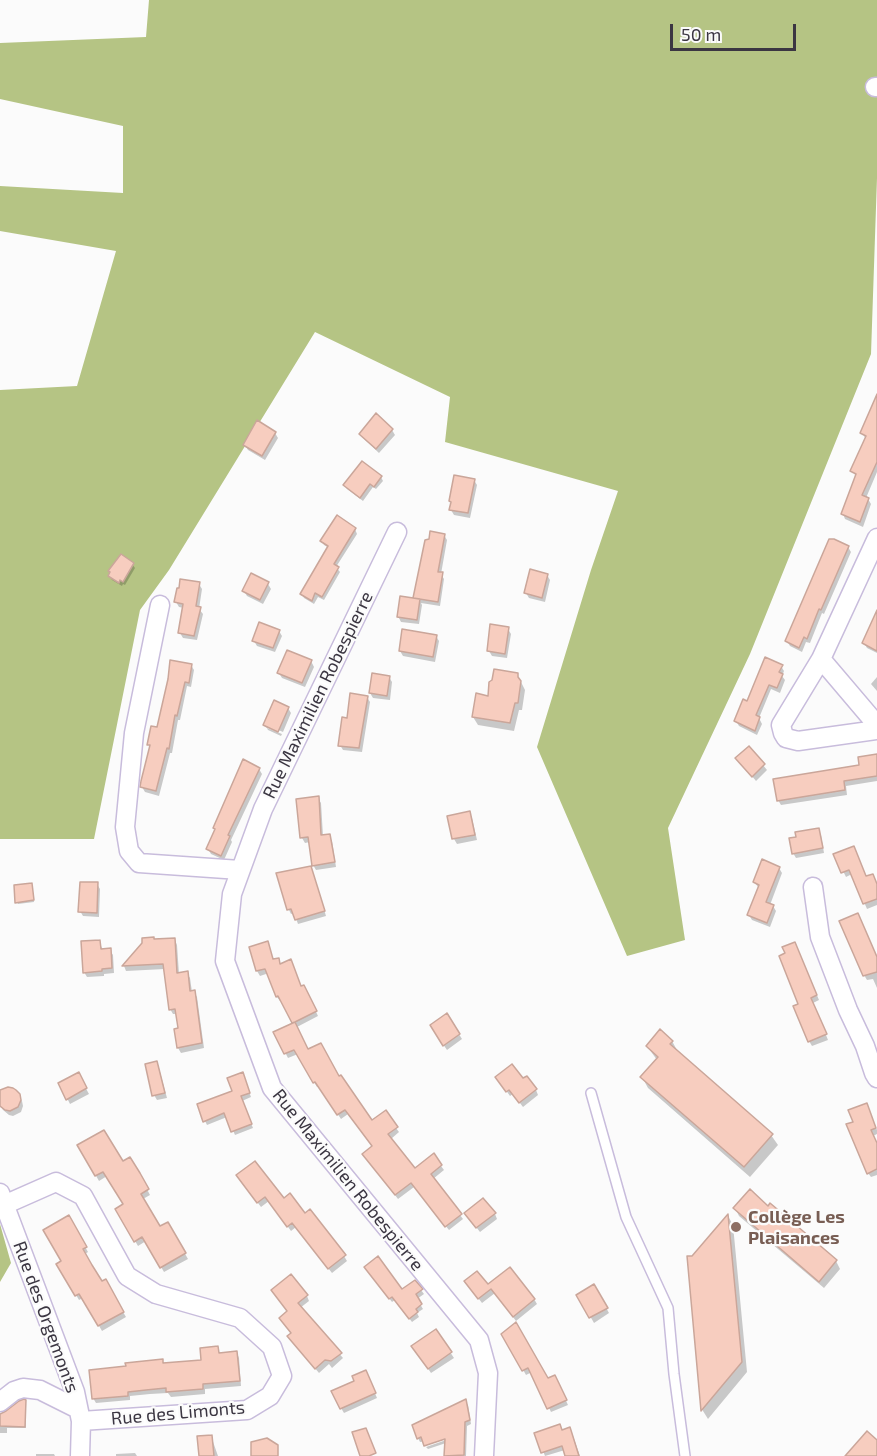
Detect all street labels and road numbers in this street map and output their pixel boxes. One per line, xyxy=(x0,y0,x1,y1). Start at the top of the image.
street label: Rue Maximilien Robespierre xyxy=(258,588,378,802)
street label: Rue Maximilien Robespierre xyxy=(268,1085,428,1275)
street label: Rue des Orgemonts xyxy=(9,1238,83,1396)
street label: Rue des Limonts xyxy=(110,1396,246,1430)

